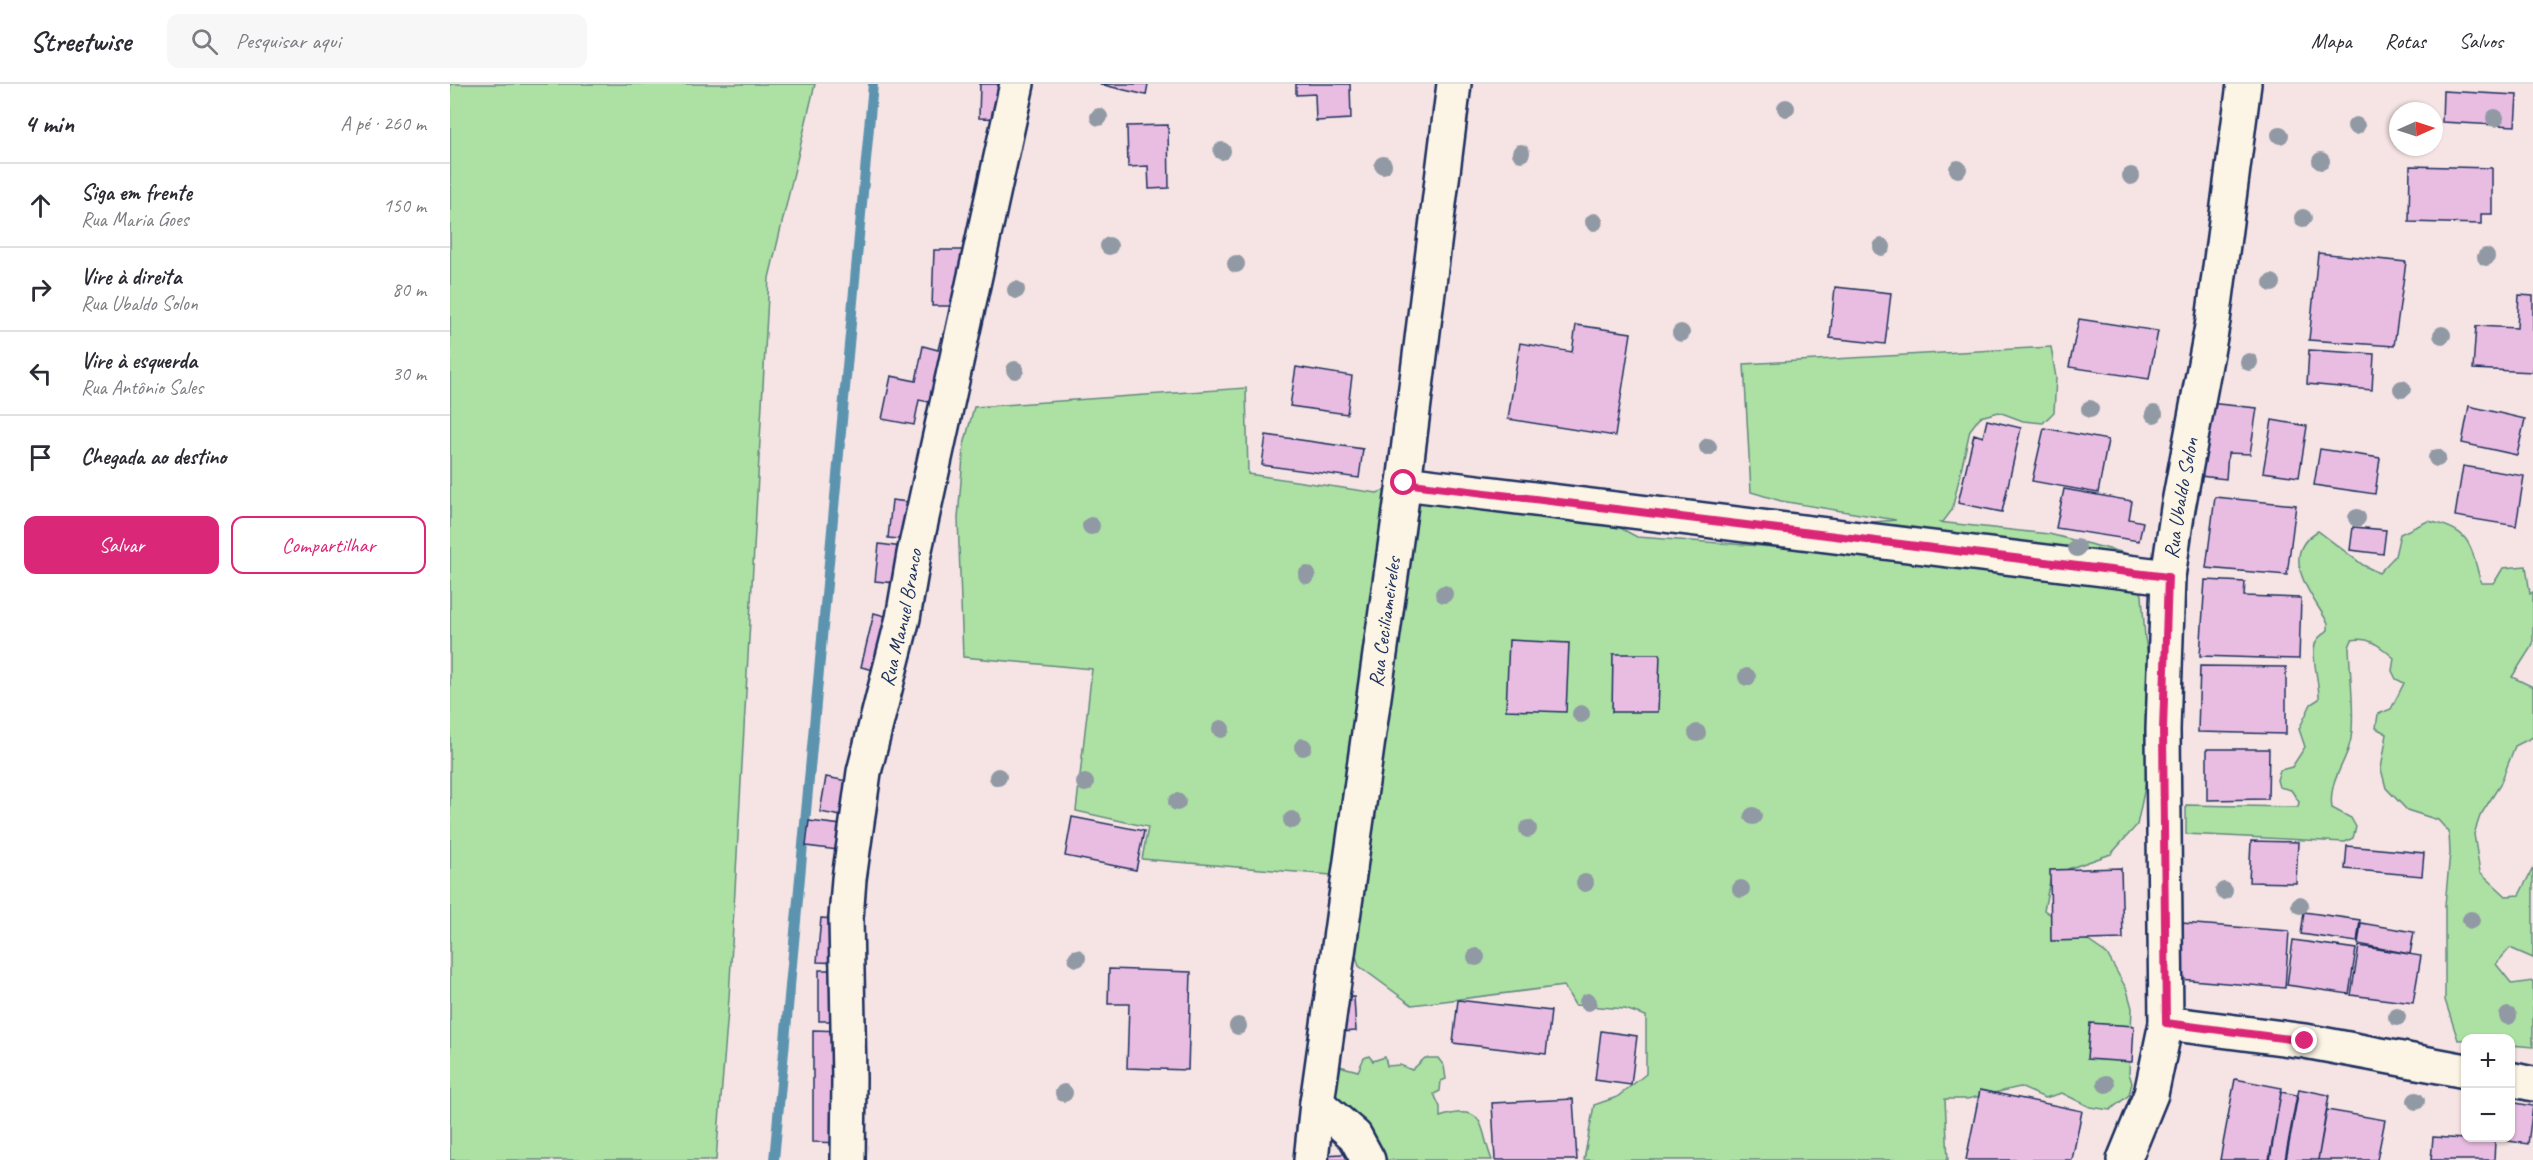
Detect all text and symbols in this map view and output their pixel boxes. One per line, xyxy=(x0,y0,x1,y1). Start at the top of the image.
search box xyxy=(167,14,587,68)
text: Streetwise xyxy=(30,24,131,59)
icon: search xyxy=(188,25,221,58)
text: Pesquisar aqui xyxy=(236,27,341,55)
text: Mapa xyxy=(2311,28,2352,54)
text: Rotas xyxy=(2385,28,2426,54)
text: Salvos xyxy=(2459,28,2503,54)
north arrow xyxy=(2389,102,2443,156)
text: 4 min xyxy=(24,107,74,140)
text: A pé · 260 m xyxy=(341,111,426,136)
text: Siga em frente xyxy=(81,179,192,207)
icon: ahead xyxy=(24,189,57,222)
text: 150 m xyxy=(383,193,426,218)
text: Rua Maria Goes xyxy=(81,207,188,232)
text: Vire à direita xyxy=(81,263,181,291)
icon: right xyxy=(24,273,57,306)
text: 80 m xyxy=(392,277,426,302)
text: Rua Ubaldo Solon xyxy=(81,291,198,316)
text: Vire à esquerda xyxy=(81,347,197,375)
icon: left xyxy=(24,357,57,390)
text: 30 m xyxy=(392,361,426,386)
text: Rua Antônio Sales xyxy=(81,375,203,400)
street label: Rua Ubaldo Solon xyxy=(2158,435,2204,560)
icon: arrive xyxy=(24,441,57,474)
text: Chegada ao destino xyxy=(81,443,226,471)
route start xyxy=(1390,469,1416,495)
button: Salvar xyxy=(24,516,219,574)
button: Compartilhar xyxy=(231,516,426,574)
street label: Rua Manuel Branco xyxy=(873,545,928,689)
street label: Rua Ceciliameireles xyxy=(1363,554,1407,689)
route end xyxy=(2291,1027,2317,1053)
map controls xyxy=(2461,1034,2515,1142)
button: + xyxy=(2461,1034,2515,1088)
button: − xyxy=(2461,1088,2515,1142)

